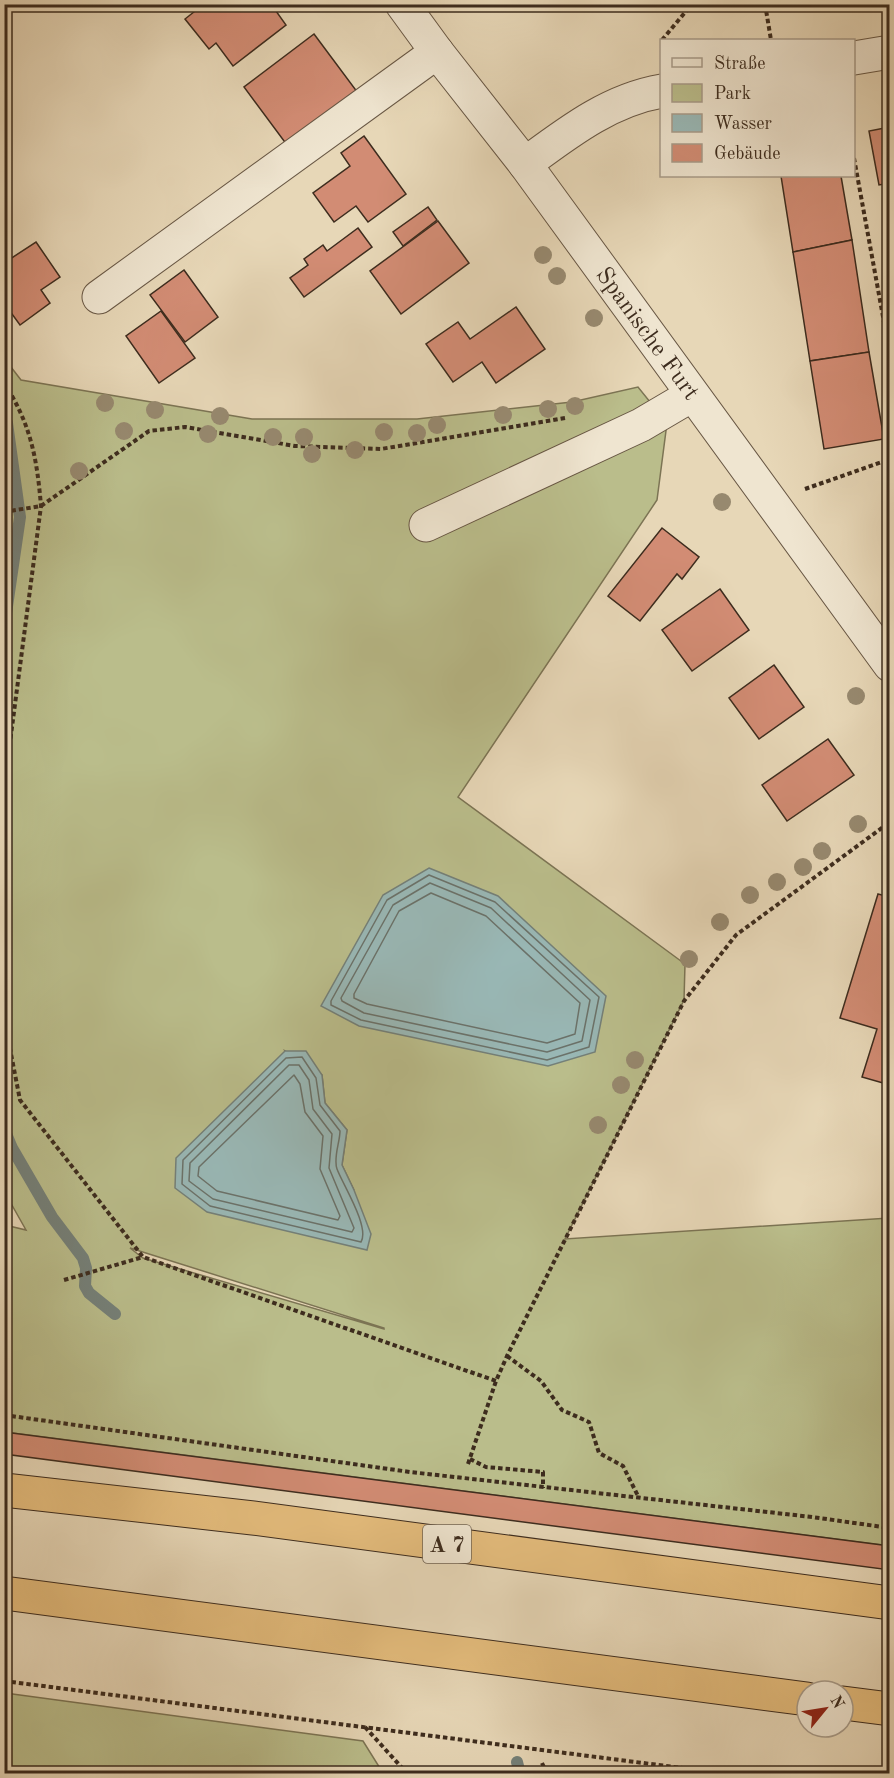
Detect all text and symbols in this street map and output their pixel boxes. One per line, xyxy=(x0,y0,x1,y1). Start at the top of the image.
legend xyxy=(660,39,855,177)
text: Straße xyxy=(714,55,765,73)
text: Park xyxy=(714,85,751,103)
text: Wasser xyxy=(714,115,773,133)
text: Gebäude xyxy=(714,145,781,163)
street label: Spanische Furt xyxy=(590,263,703,405)
road number: A 7 xyxy=(423,1525,471,1563)
north arrow xyxy=(795,1679,855,1739)
text: N xyxy=(826,1693,847,1712)

